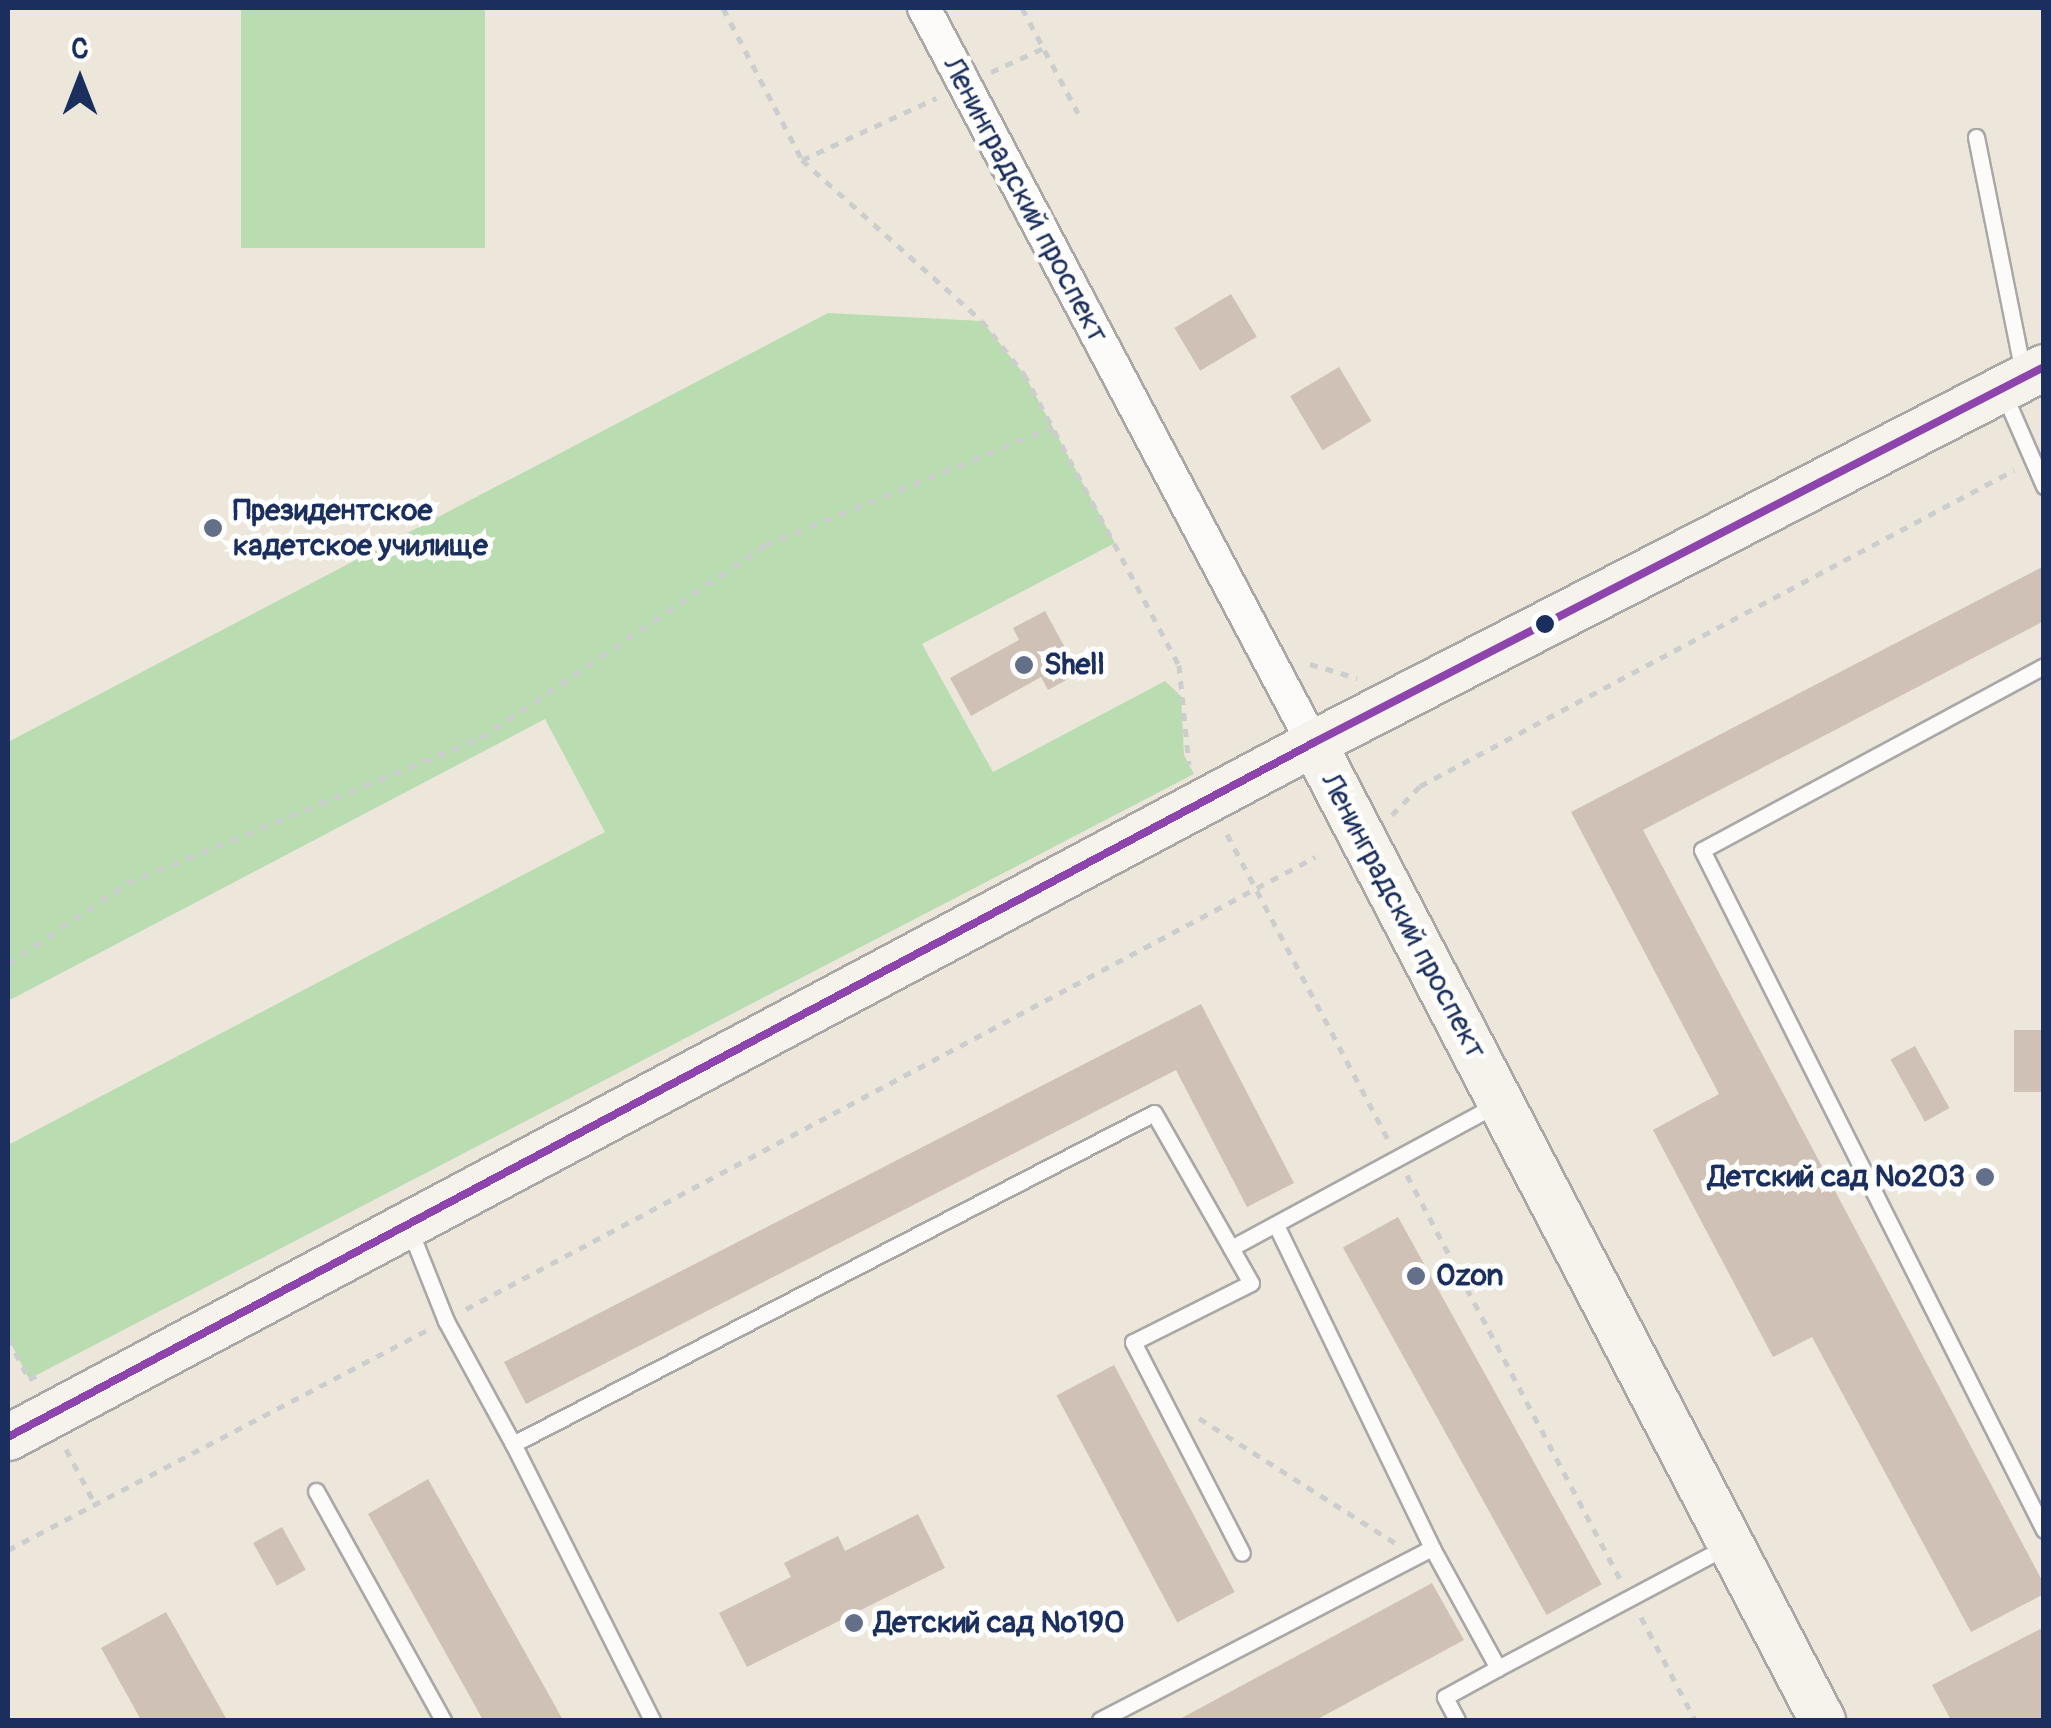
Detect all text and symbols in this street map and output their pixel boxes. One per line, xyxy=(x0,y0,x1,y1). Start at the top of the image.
north arrow xyxy=(30,30,130,130)
text: С xyxy=(71,32,89,67)
street label: Ленинградский проспект xyxy=(934,51,1116,349)
place label: Президентское кадетское училище xyxy=(233,493,488,564)
marker: Президентское кадетское училище xyxy=(202,517,224,539)
unlabelled marker xyxy=(1535,614,1555,634)
place label: Shell xyxy=(1044,647,1105,683)
marker: Shell xyxy=(1013,654,1035,676)
street label: Ленинградский проспект xyxy=(1312,767,1494,1065)
place label: Детский сад №203 xyxy=(1708,1159,1965,1195)
marker: Детский сад №203 xyxy=(1974,1166,1996,1188)
place label: Ozon xyxy=(1436,1258,1503,1294)
marker: Ozon xyxy=(1405,1265,1427,1287)
place label: Детский сад №190 xyxy=(874,1605,1125,1641)
marker: Детский сад №190 xyxy=(843,1612,865,1634)

